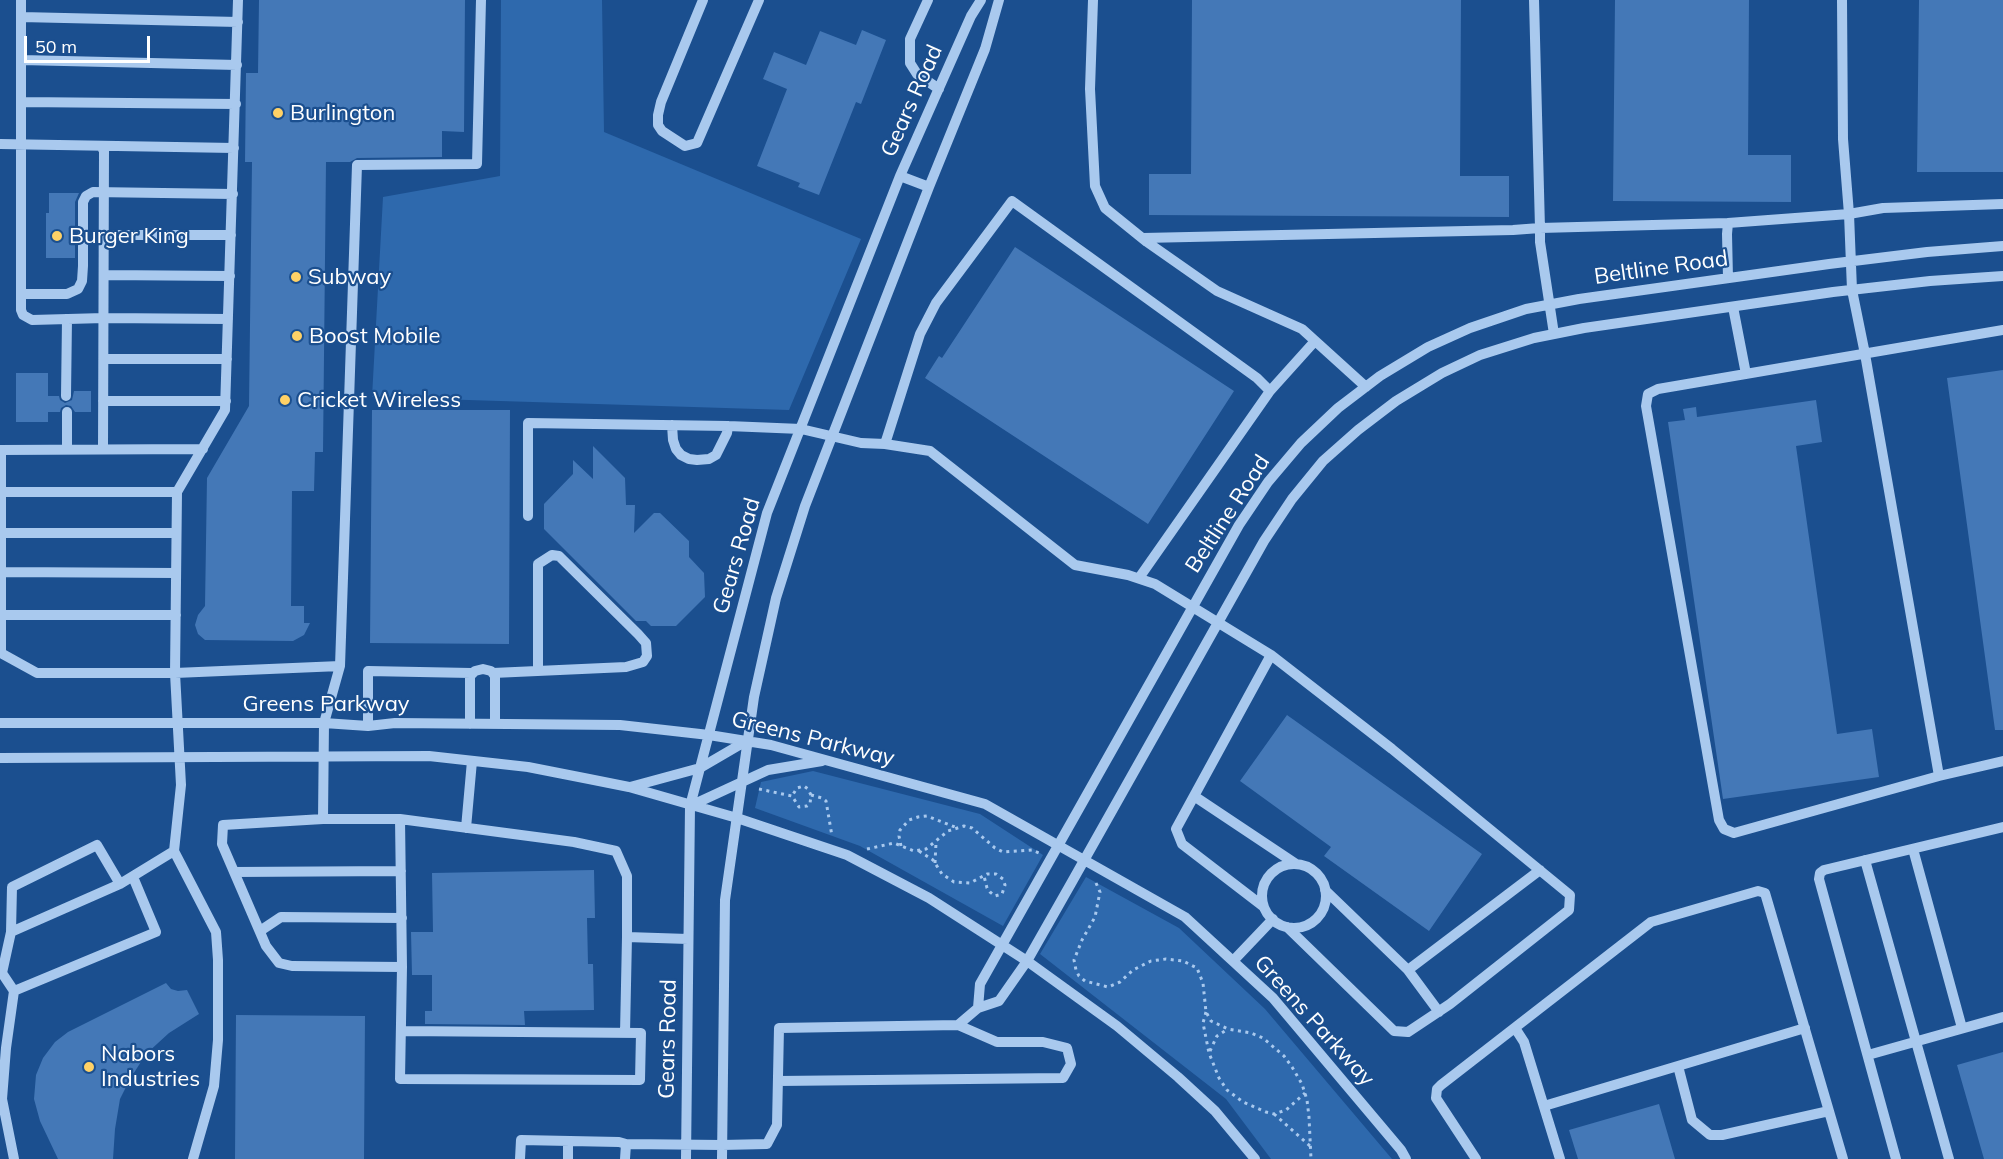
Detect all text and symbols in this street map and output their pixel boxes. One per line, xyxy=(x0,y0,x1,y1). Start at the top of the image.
scale bar xyxy=(27,24,153,62)
text: 50 m xyxy=(35,35,77,58)
street label: Gears Road xyxy=(876,41,948,161)
place label: Burlington xyxy=(290,100,395,126)
marker: Burlington xyxy=(271,106,285,120)
place label: Burger King xyxy=(69,223,189,249)
marker: Burger King xyxy=(50,229,64,243)
street label: Beltline Road xyxy=(1592,246,1730,290)
place label: Subway xyxy=(308,264,391,290)
marker: Subway xyxy=(289,270,303,284)
place label: Boost Mobile xyxy=(309,323,440,349)
marker: Boost Mobile xyxy=(290,329,304,343)
place label: Cricket Wireless xyxy=(297,387,461,413)
marker: Cricket Wireless xyxy=(278,393,292,407)
street label: Beltline Road xyxy=(1180,450,1276,578)
street label: Gears Road xyxy=(708,495,766,617)
street label: Greens Parkway xyxy=(242,691,410,717)
street label: Greens Parkway xyxy=(729,706,897,772)
street label: Greens Parkway xyxy=(1248,950,1380,1092)
street label: Gears Road xyxy=(654,979,682,1099)
place label: Nabors Industries xyxy=(101,1041,200,1092)
marker: Nabors Industries xyxy=(82,1060,96,1074)

